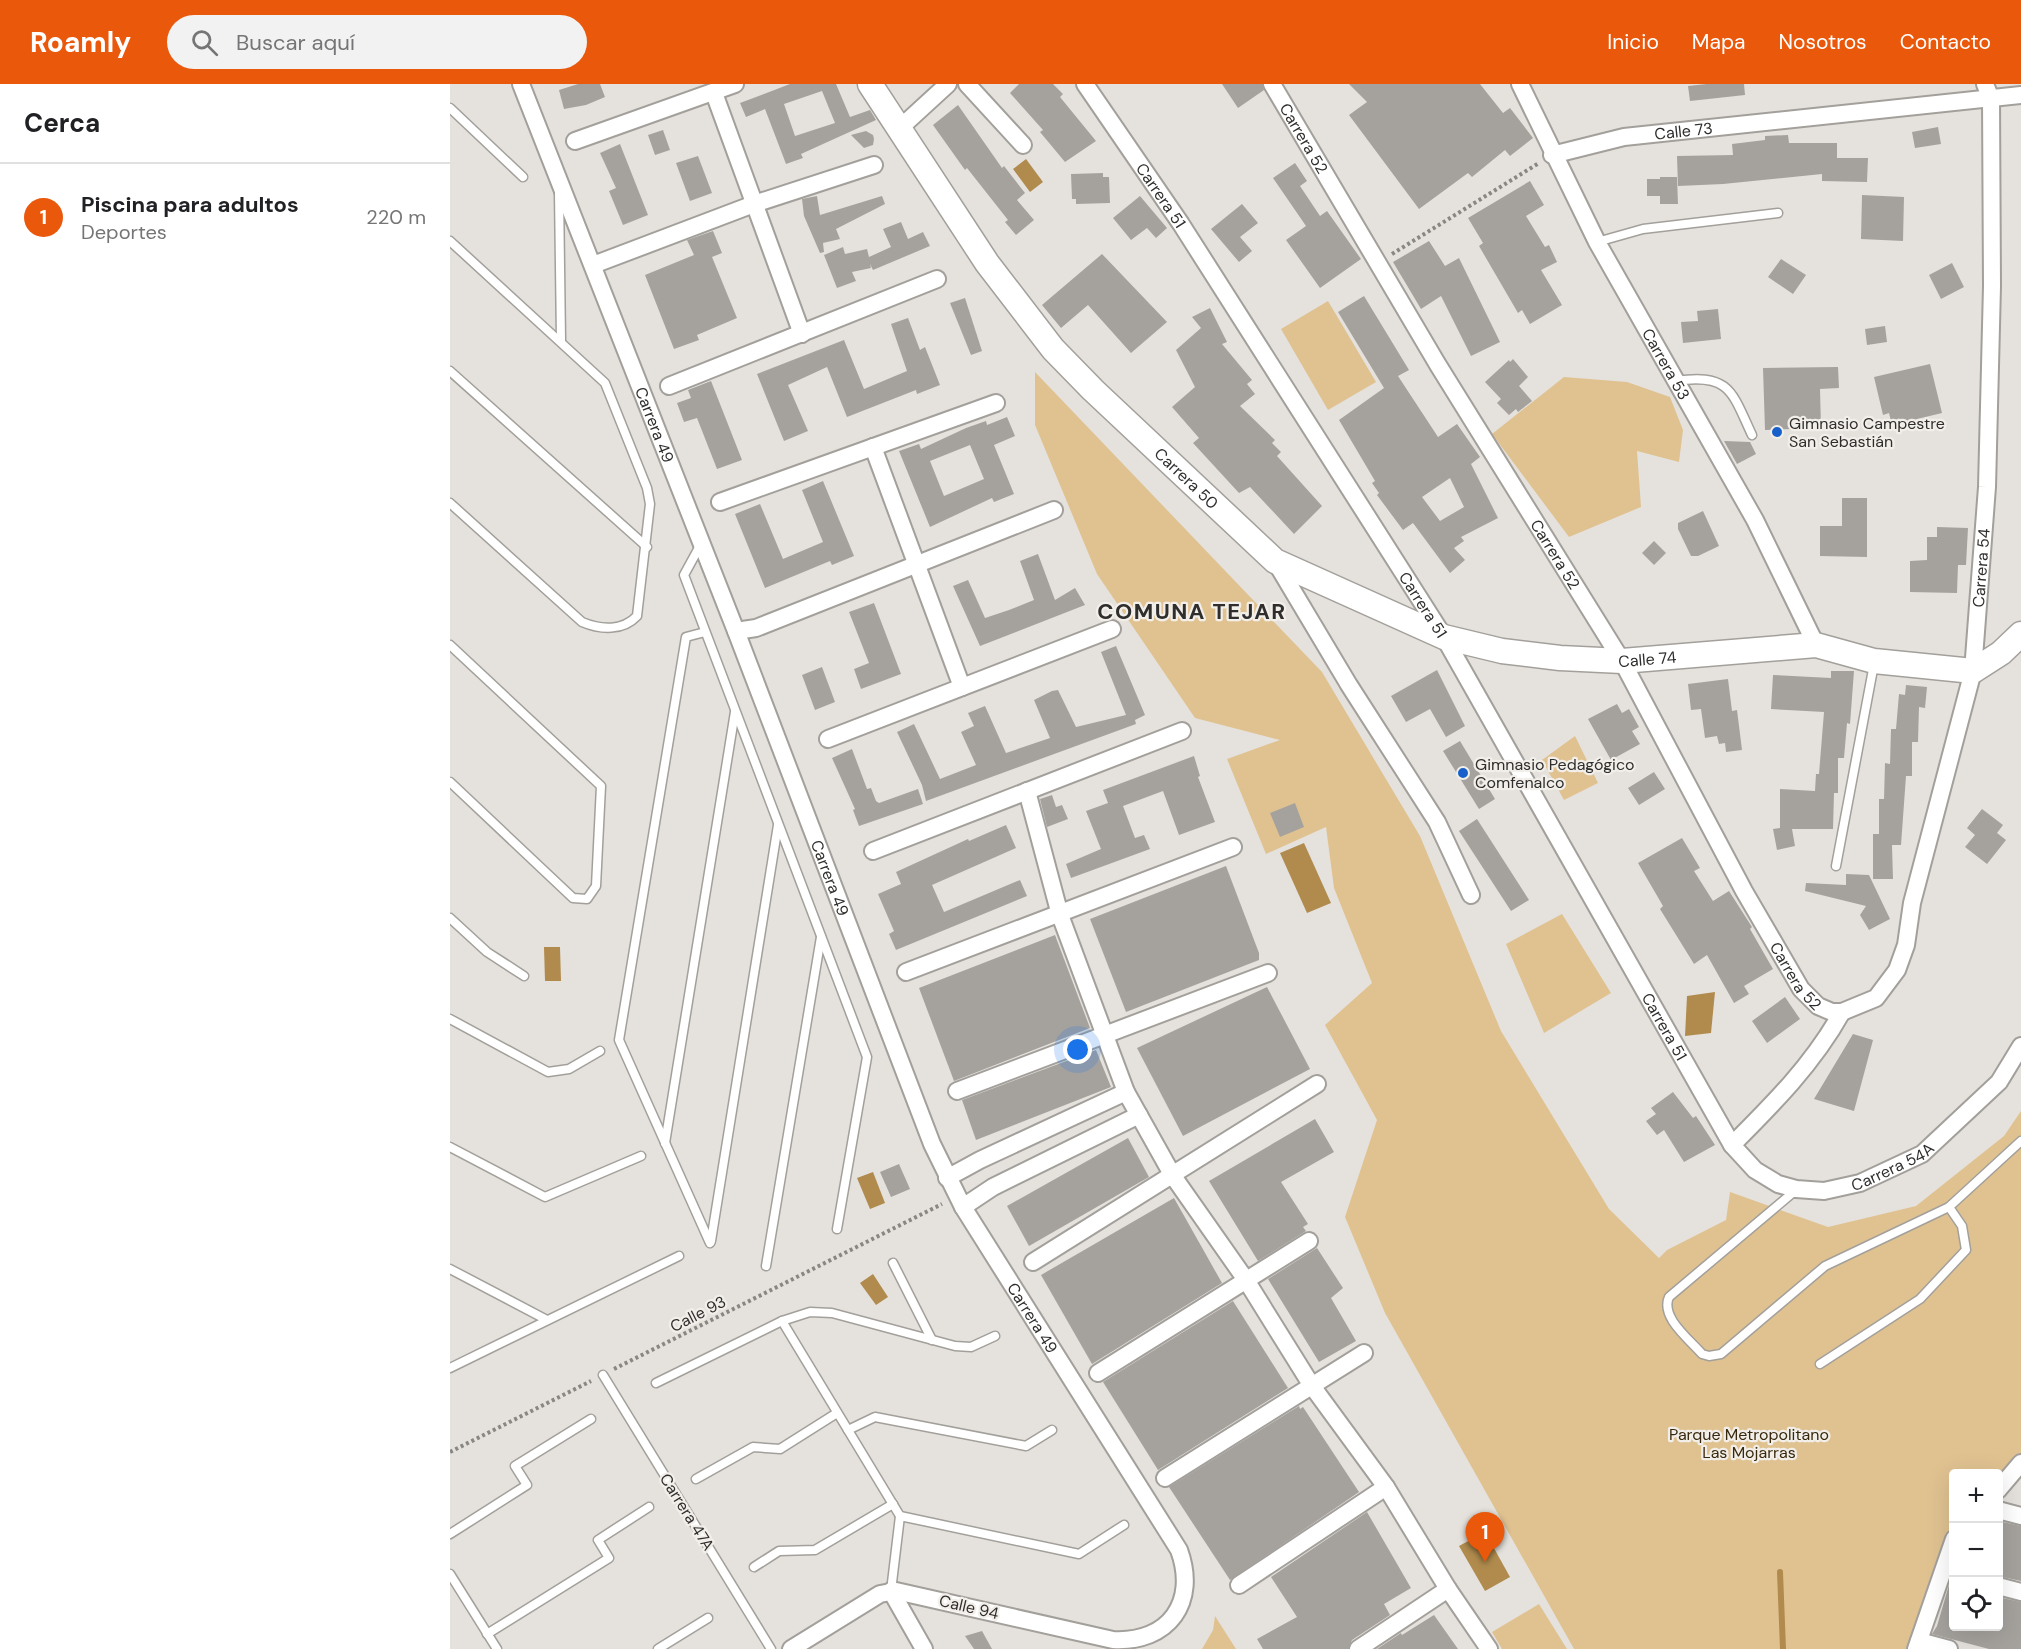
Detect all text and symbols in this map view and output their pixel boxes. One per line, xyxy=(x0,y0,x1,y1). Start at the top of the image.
search box xyxy=(167,15,587,69)
text: Roamly xyxy=(30,24,131,61)
icon: search xyxy=(188,26,221,59)
text: Buscar aquí xyxy=(236,28,355,57)
text: Inicio xyxy=(1607,28,1659,56)
text: Mapa xyxy=(1692,28,1746,56)
text: Nosotros xyxy=(1779,28,1867,56)
text: Contacto xyxy=(1900,28,1991,56)
street label: Carrera 52 xyxy=(1275,99,1333,177)
text: Cerca xyxy=(24,106,100,140)
street label: Calle 73 xyxy=(1653,117,1714,144)
street label: Carrera 51 xyxy=(1132,159,1191,232)
text: Piscina para adultos xyxy=(81,190,299,219)
text: 1 xyxy=(40,204,47,230)
text: 220 m xyxy=(366,204,426,230)
text: Deportes xyxy=(81,219,167,245)
street label: Carrera 53 xyxy=(1638,324,1695,403)
street label: Carrera 49 xyxy=(631,384,679,465)
place label: Gimnasio Campestre San Sebastián xyxy=(1789,413,1945,452)
marker: Gimnasio Campestre San Sebastián xyxy=(1770,425,1784,439)
street label: Carrera 50 xyxy=(1150,443,1223,513)
street label: Carrera 52 xyxy=(1526,515,1585,593)
street label: Carrera 54 xyxy=(1967,527,1994,608)
street label: Carrera 51 xyxy=(1395,568,1452,642)
district label: COMUNA TEJAR xyxy=(1097,597,1287,626)
street label: Calle 74 xyxy=(1617,646,1677,672)
place label: Gimnasio Pedagógico Comfenalco xyxy=(1475,754,1635,793)
marker: Gimnasio Pedagógico Comfenalco xyxy=(1456,766,1470,780)
street label: Carrera 49 xyxy=(806,837,854,919)
street label: Carrera 52 xyxy=(1765,938,1827,1015)
street label: Carrera 51 xyxy=(1637,989,1692,1064)
your location xyxy=(1063,1035,1092,1064)
street label: Carrera 54A xyxy=(1849,1137,1939,1195)
street label: Carrera 49 xyxy=(1003,1279,1063,1357)
street label: Calle 93 xyxy=(667,1291,729,1337)
park label: Parque Metropolitano Las Mojarras xyxy=(1669,1424,1829,1463)
street label: Carrera 47A xyxy=(655,1469,719,1555)
map controls xyxy=(1949,1469,2003,1631)
button: + xyxy=(1949,1469,2003,1523)
pin: 1 xyxy=(1466,1512,1504,1562)
button: − xyxy=(1949,1523,2003,1577)
button: locate xyxy=(1949,1577,2003,1631)
street label: Calle 94 xyxy=(937,1590,1001,1624)

